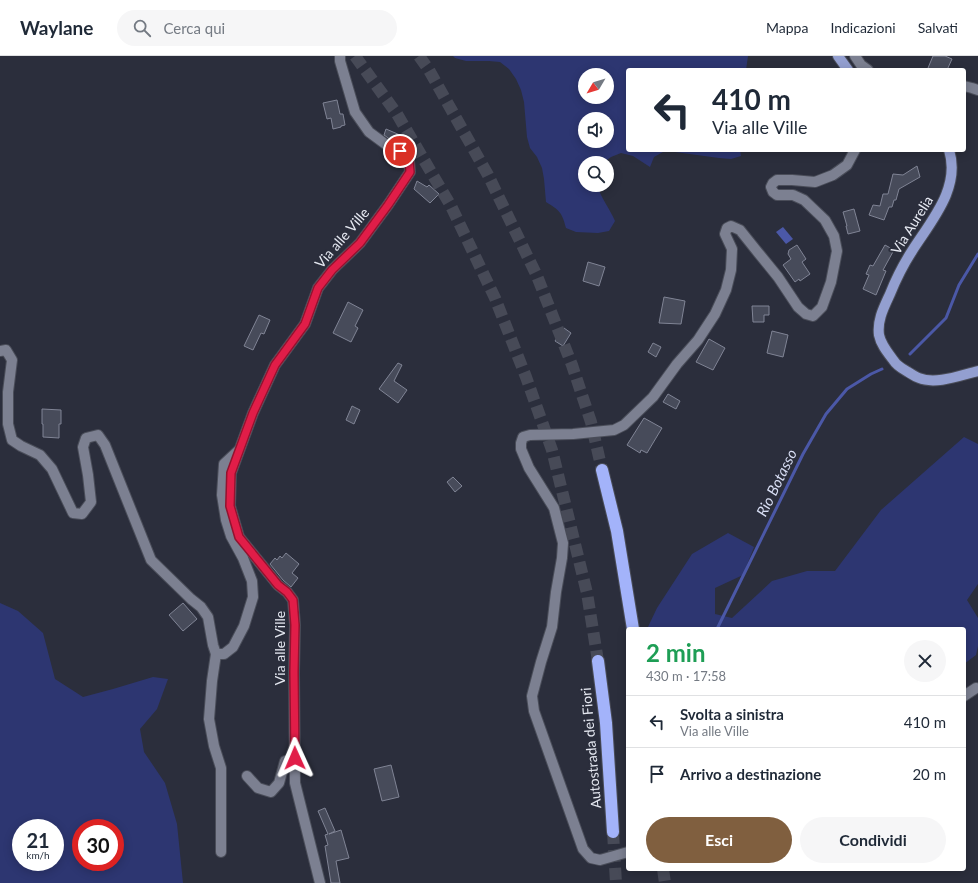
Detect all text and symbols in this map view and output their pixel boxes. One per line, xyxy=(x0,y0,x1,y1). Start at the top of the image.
search box xyxy=(117,10,397,46)
text: Waylane xyxy=(20,16,93,39)
icon: search xyxy=(131,17,153,39)
text: Cerca qui xyxy=(163,19,225,37)
text: Mappa xyxy=(766,19,808,36)
text: Indicazioni xyxy=(830,19,896,36)
text: Salvati xyxy=(918,19,958,36)
north arrow xyxy=(578,68,614,104)
map controls xyxy=(578,68,614,192)
text: 410 m xyxy=(712,82,791,116)
icon: left xyxy=(646,84,698,136)
button: sound xyxy=(578,112,614,148)
text: Via alle Ville xyxy=(712,116,807,138)
pin xyxy=(383,134,417,168)
icon: arrive xyxy=(389,140,411,162)
button: search xyxy=(578,156,614,192)
street label: Via Aurelia xyxy=(887,192,936,257)
street label: Via alle Ville xyxy=(311,204,372,271)
water label: Rio Botasso xyxy=(752,446,800,519)
street label: Via alle Ville xyxy=(271,611,288,685)
text: 2 min xyxy=(646,638,706,667)
button: close xyxy=(904,640,946,682)
text: 430 m · 17:58 xyxy=(646,668,726,684)
street label: Autostrada dei Fiori xyxy=(577,687,604,809)
text: Svolta a sinistra xyxy=(680,705,784,723)
icon: left xyxy=(646,711,668,733)
text: 410 m xyxy=(904,713,946,731)
text: Via alle Ville xyxy=(680,723,749,739)
position arrow xyxy=(274,737,316,779)
icon: arrive xyxy=(646,763,668,785)
text: Arrivo a destinazione xyxy=(680,765,821,783)
text: 20 m xyxy=(912,765,946,783)
button: Esci xyxy=(646,817,792,863)
button: Condividi xyxy=(800,817,946,863)
speed limit sign: 30 xyxy=(72,819,124,871)
text: 21 xyxy=(26,828,50,852)
text: km/h xyxy=(26,849,50,861)

